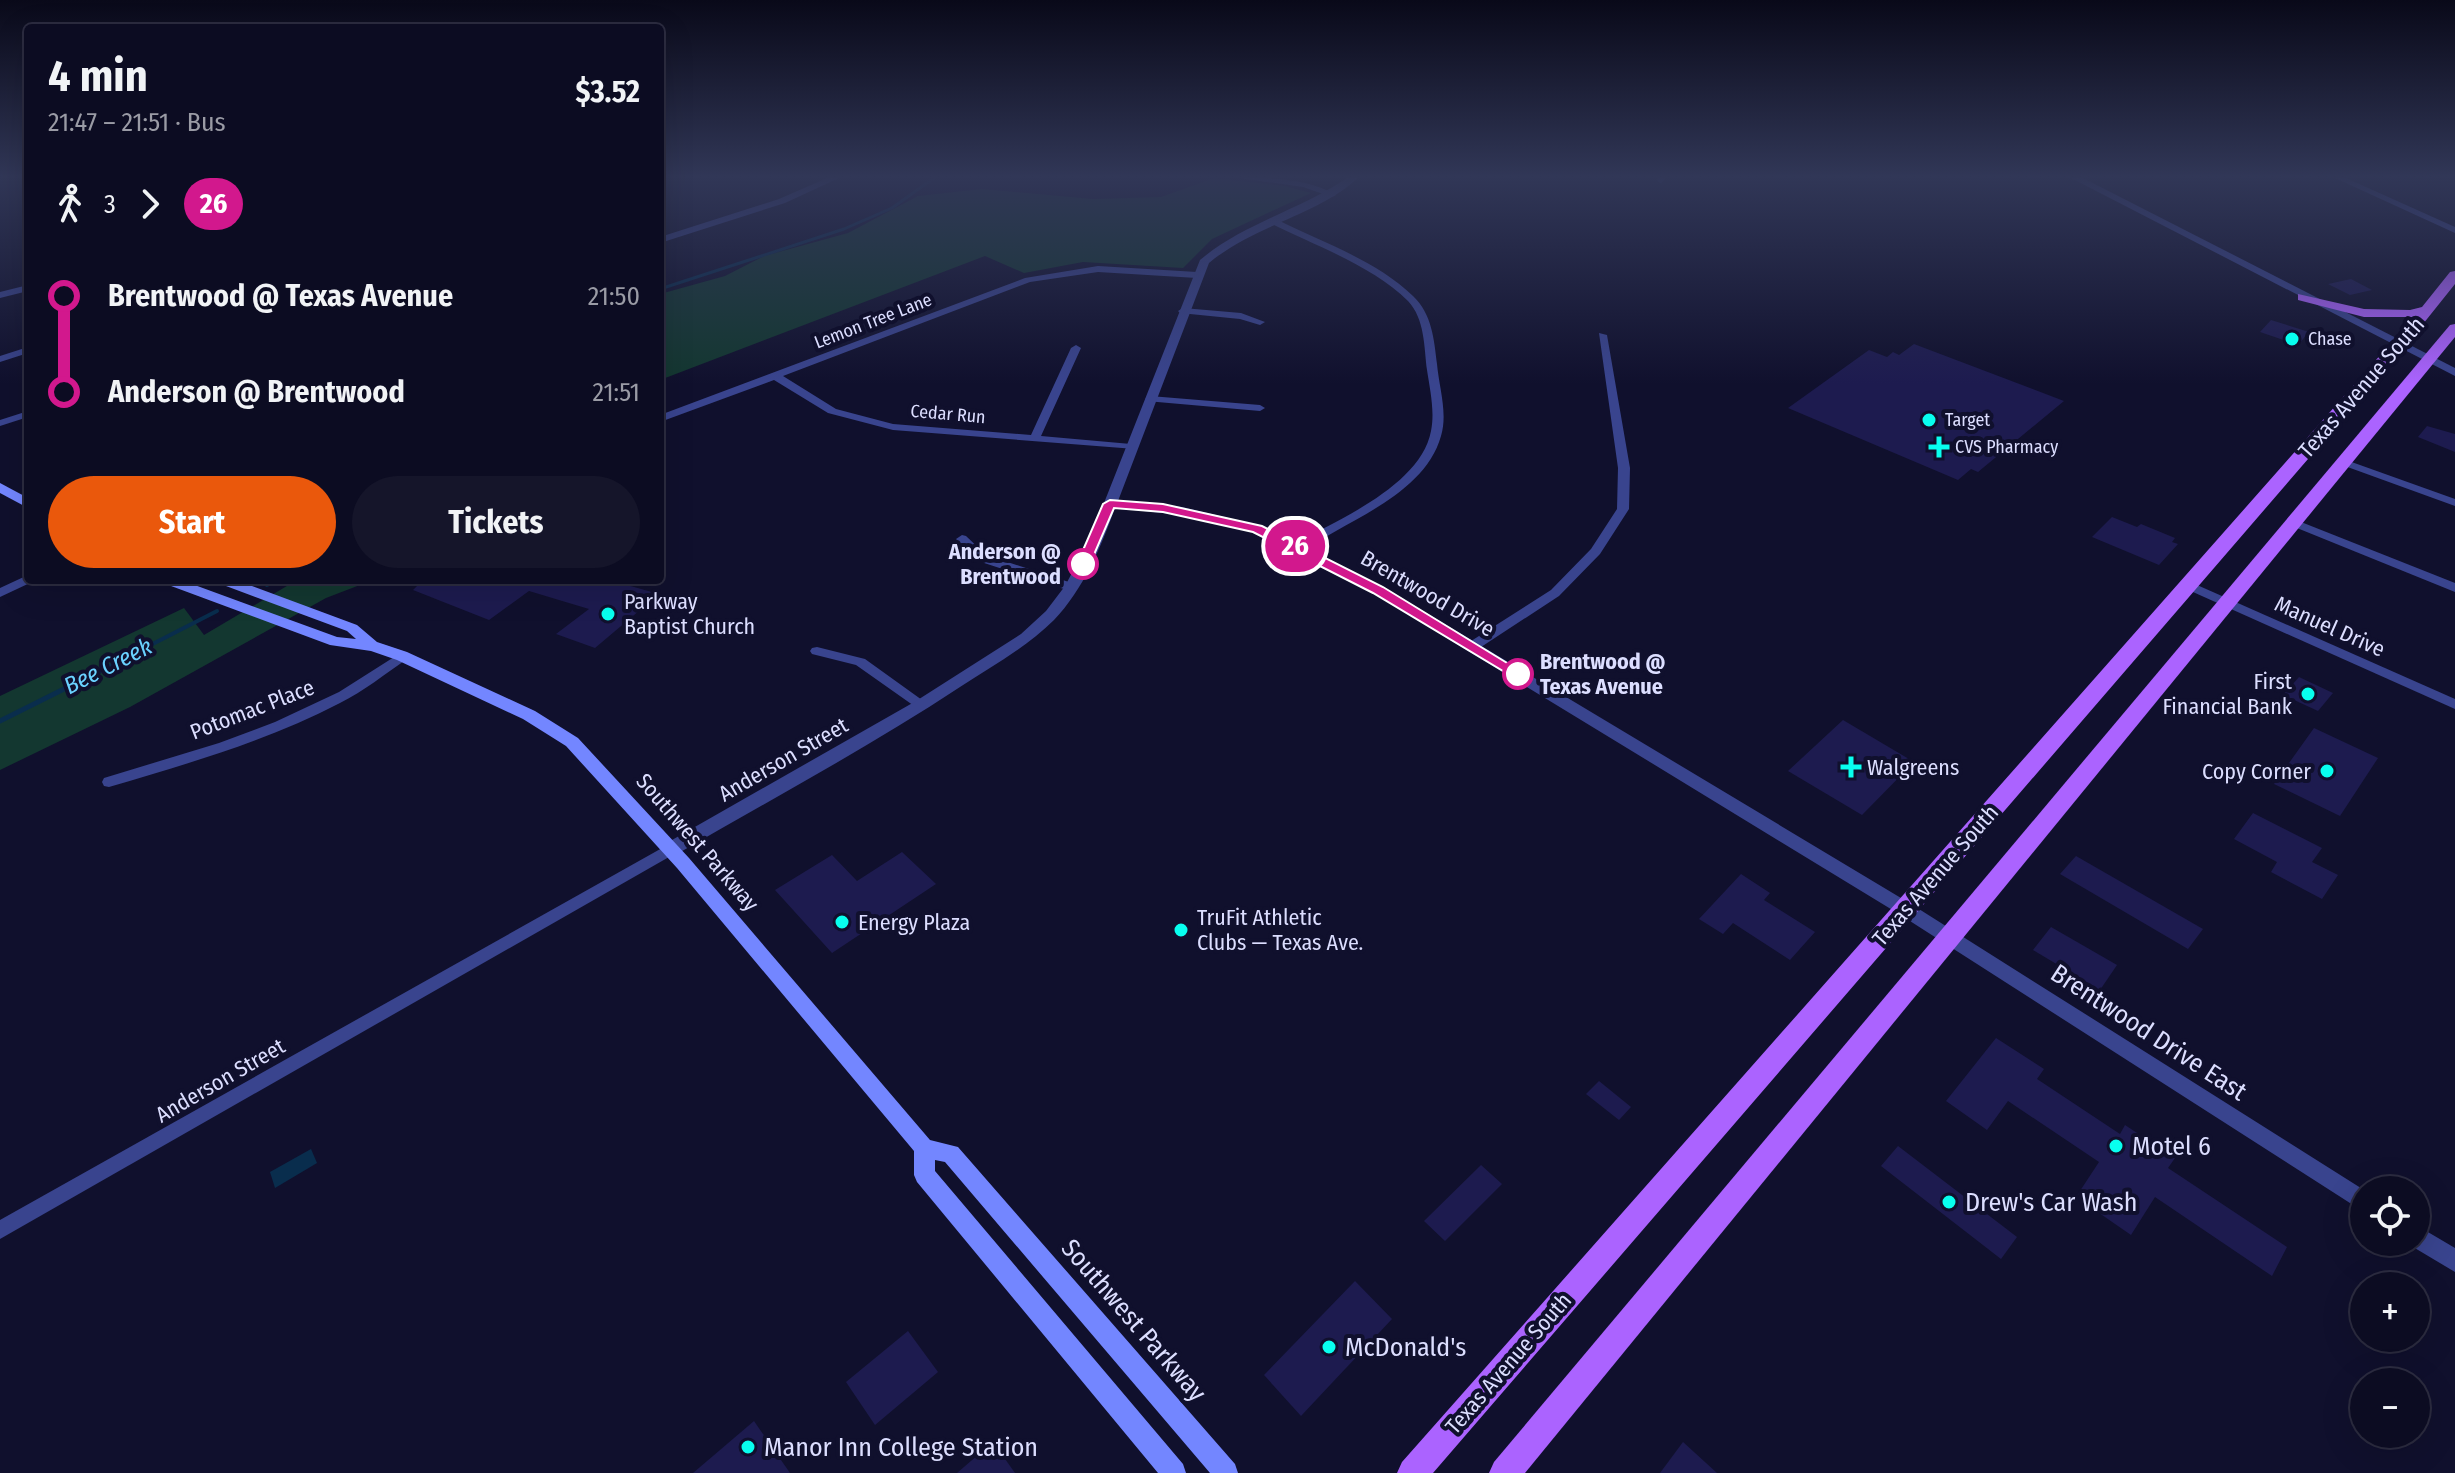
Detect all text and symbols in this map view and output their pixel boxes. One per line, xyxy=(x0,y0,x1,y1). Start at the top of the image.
text: 4 min xyxy=(48,50,148,103)
text: $3.52 xyxy=(575,74,640,110)
text: 21:47 – 21:51 · Bus xyxy=(48,107,226,138)
icon: walk xyxy=(48,182,92,226)
icon: forward xyxy=(128,182,172,226)
text: 26 xyxy=(200,187,227,220)
text: 3 xyxy=(104,189,116,220)
text: Brentwood @ Texas Avenue xyxy=(108,278,453,314)
text: 21:50 xyxy=(588,281,640,312)
street label: Lemon Tree Lane xyxy=(811,288,935,354)
street label: Texas Avenue South xyxy=(2293,311,2430,463)
place label: Chase xyxy=(2308,328,2352,350)
marker: Chase xyxy=(2283,330,2301,348)
text: Anderson @ Brentwood xyxy=(108,374,405,410)
text: 21:51 xyxy=(593,377,640,408)
street label: Cedar Run xyxy=(909,400,987,428)
place label: Target xyxy=(1945,409,1990,431)
marker: Target xyxy=(1920,411,1938,429)
place label: CVS Pharmacy xyxy=(1955,436,2058,458)
marker: CVS Pharmacy xyxy=(1930,438,1948,456)
button: Start xyxy=(48,476,336,568)
button: Tickets xyxy=(352,476,640,568)
line badge: 26 xyxy=(1259,520,1331,572)
text: 26 xyxy=(1281,529,1309,562)
place label: Anderson @ Brentwood xyxy=(948,538,1061,590)
street label: Brentwood Drive xyxy=(1356,544,1499,643)
marker: Anderson @ Brentwood xyxy=(1068,549,1098,579)
place label: Parkway Baptist Church xyxy=(624,588,755,640)
street label: Manuel Drive xyxy=(2270,590,2389,663)
marker: Parkway Baptist Church xyxy=(599,605,617,623)
water label: Bee Creek xyxy=(59,632,157,700)
place label: Brentwood @ Texas Avenue xyxy=(1540,648,1666,700)
marker: Brentwood @ Texas Avenue xyxy=(1503,659,1533,689)
place label: First Financial Bank xyxy=(2162,668,2293,720)
street label: Potomac Place xyxy=(186,673,318,746)
marker: First Financial Bank xyxy=(2299,685,2317,703)
street label: Anderson Street xyxy=(714,711,853,807)
place label: Walgreens xyxy=(1867,754,1959,781)
marker: Walgreens xyxy=(1842,758,1860,776)
place label: Copy Corner xyxy=(2202,758,2311,785)
marker: Copy Corner xyxy=(2318,762,2336,780)
street label: Southwest Parkway xyxy=(631,768,765,917)
street label: Texas Avenue South xyxy=(1867,799,2004,951)
place label: TruFit Athletic Clubs — Texas Ave. xyxy=(1197,904,1363,956)
place label: Energy Plaza xyxy=(858,909,970,936)
marker: Energy Plaza xyxy=(833,913,851,931)
marker: TruFit Athletic Clubs — Texas Ave. xyxy=(1172,921,1190,939)
street label: Brentwood Drive East xyxy=(2045,958,2253,1108)
street label: Anderson Street xyxy=(151,1032,290,1128)
place label: Motel 6 xyxy=(2132,1131,2211,1162)
marker: Motel 6 xyxy=(2107,1137,2125,1155)
map controls xyxy=(2350,1176,2430,1448)
button: locate xyxy=(2350,1176,2430,1256)
place label: Drew's Car Wash xyxy=(1965,1187,2137,1218)
marker: Drew's Car Wash xyxy=(1940,1193,1958,1211)
street label: Southwest Parkway xyxy=(1055,1233,1213,1408)
button: + xyxy=(2350,1272,2430,1352)
street label: Texas Avenue South xyxy=(1440,1287,1577,1439)
place label: McDonald's xyxy=(1345,1332,1466,1363)
marker: McDonald's xyxy=(1320,1338,1338,1356)
button: − xyxy=(2350,1368,2430,1448)
place label: Manor Inn College Station xyxy=(764,1432,1038,1463)
marker: Manor Inn College Station xyxy=(739,1438,757,1456)

